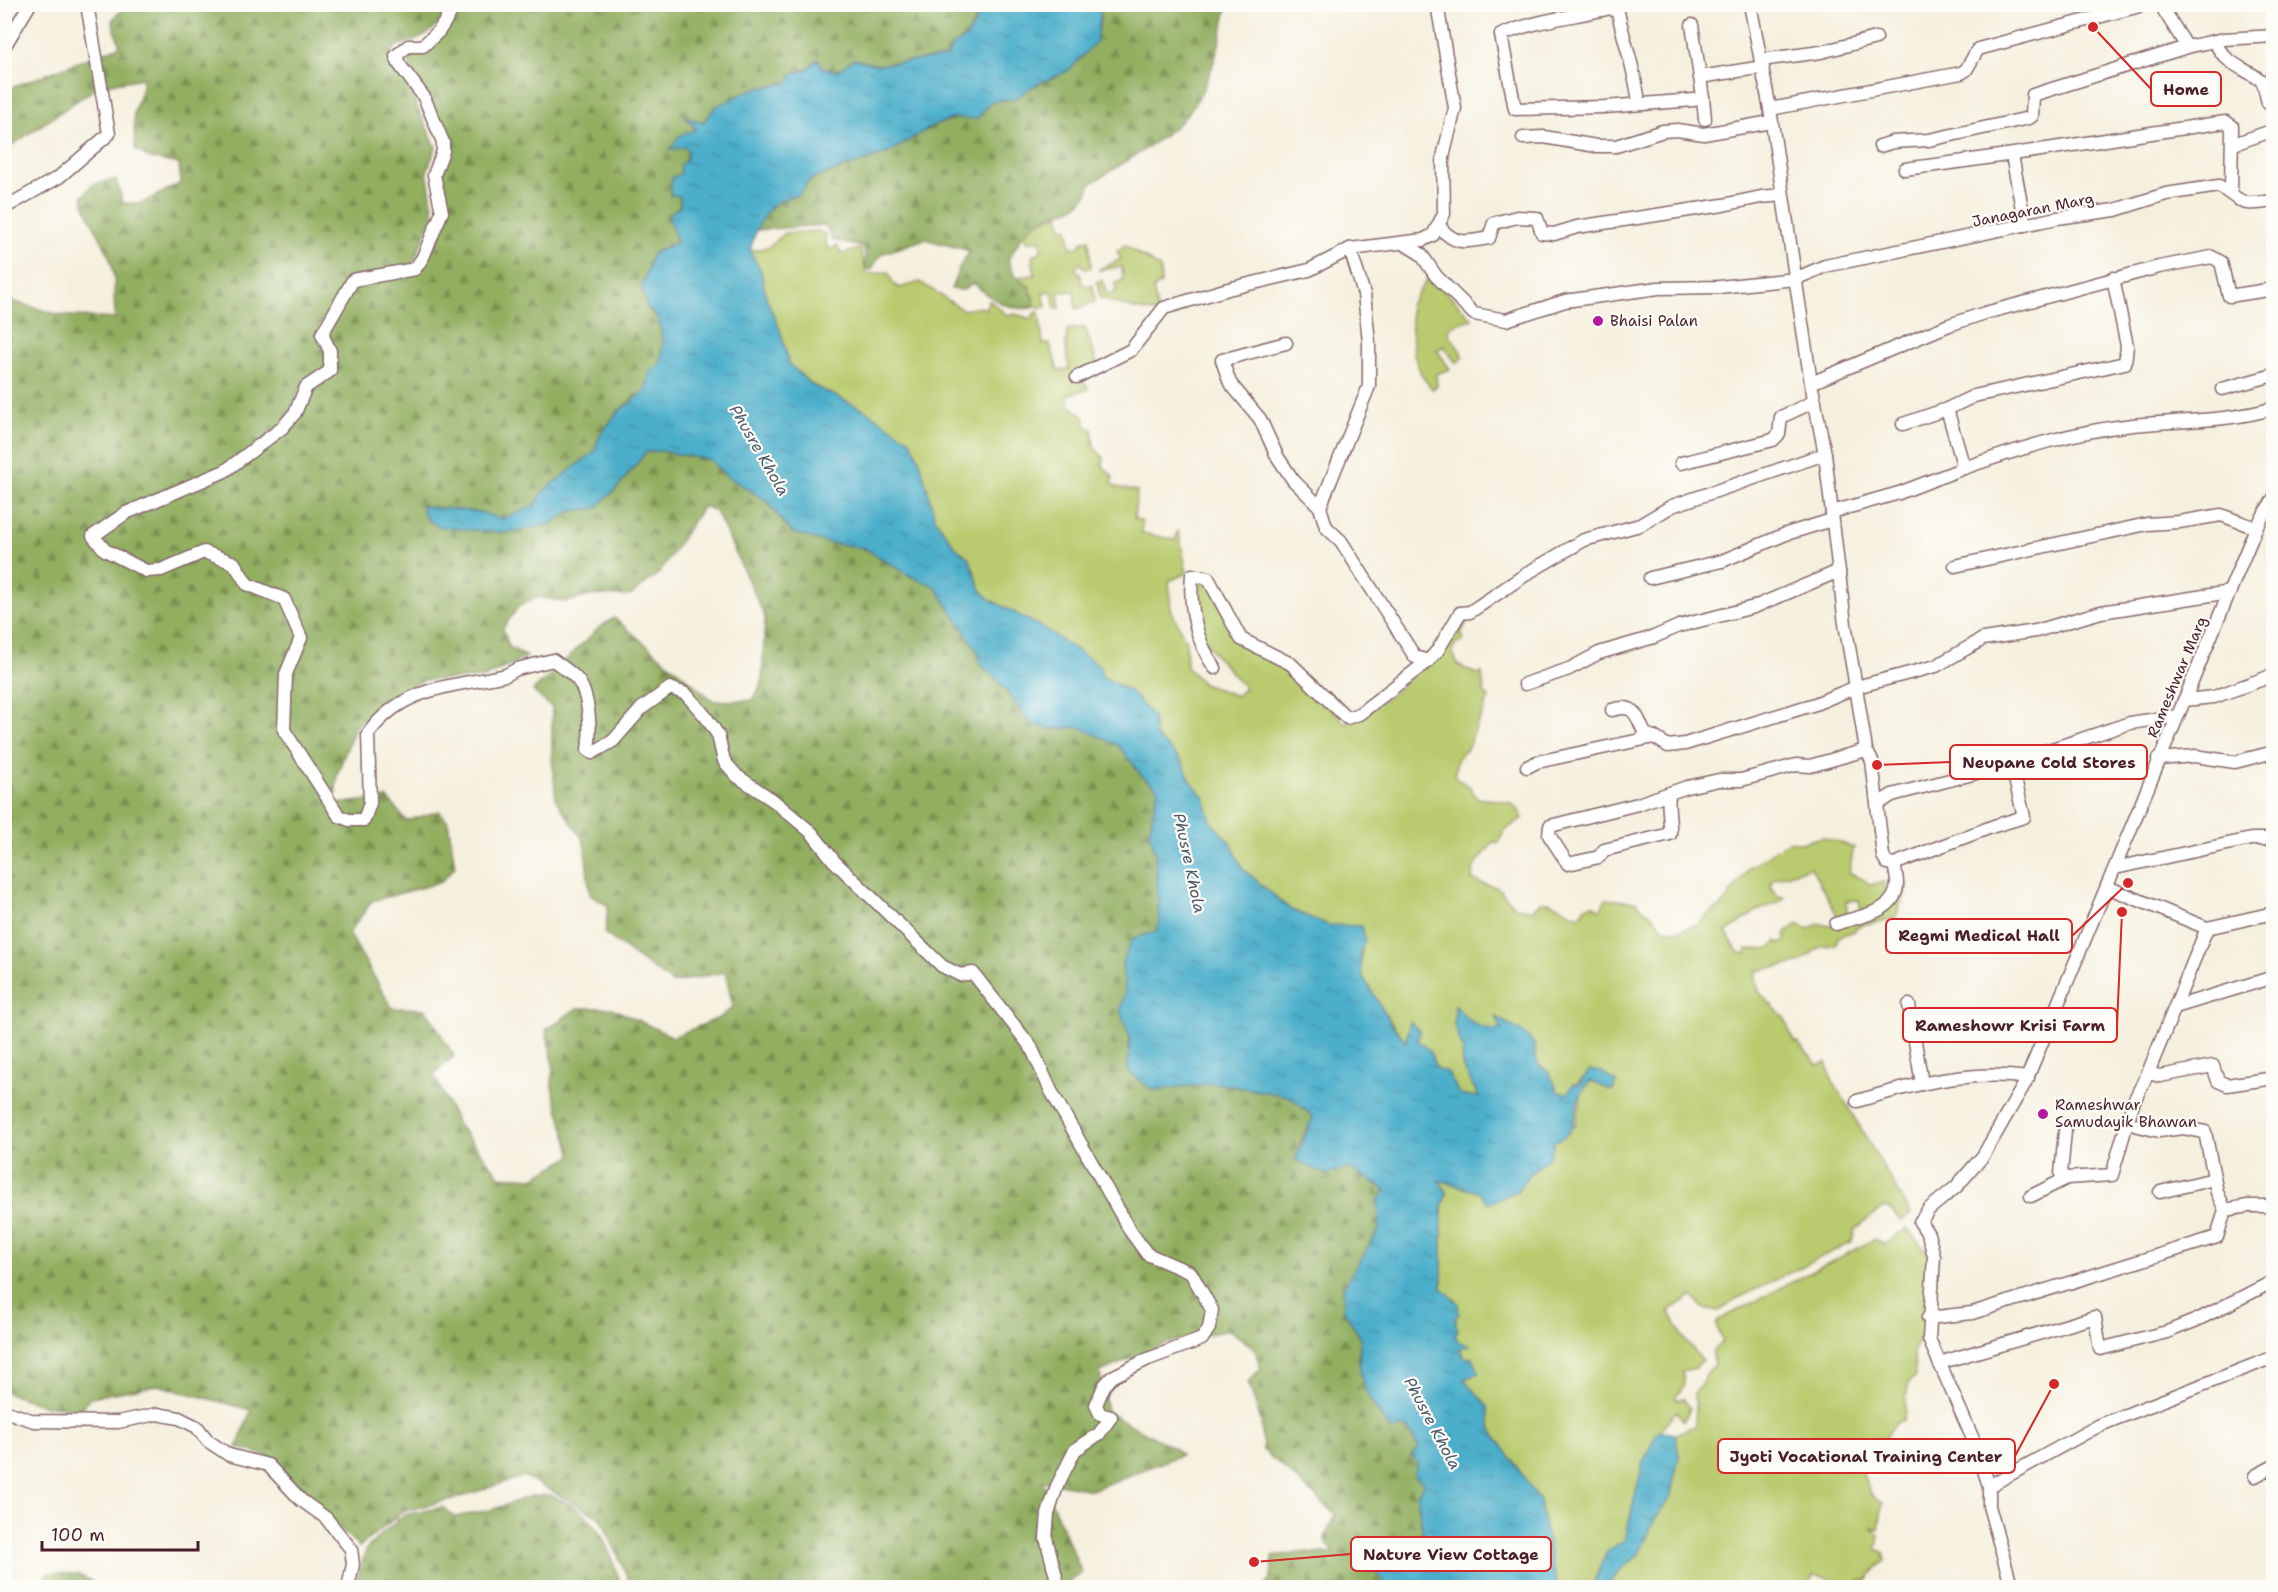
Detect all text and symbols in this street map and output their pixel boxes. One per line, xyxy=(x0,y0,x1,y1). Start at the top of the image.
callout: Home xyxy=(2151,72,2221,106)
text: Home xyxy=(2163,79,2209,100)
street label: Janagaran Marg xyxy=(1970,188,2096,232)
place label: Bhaisi Palan xyxy=(1610,311,1698,331)
marker: Bhaisi Palan xyxy=(1591,314,1605,328)
water label: Phusre Khola xyxy=(725,401,794,500)
street label: Rameshwar Marg xyxy=(2142,613,2212,741)
callout: Neupane Cold Stores xyxy=(1950,745,2147,779)
text: Neupane Cold Stores xyxy=(1962,752,2136,773)
water label: Phusre Khola xyxy=(1169,811,1210,915)
callout: Regmi Medical Hall xyxy=(1886,919,2072,953)
text: Regmi Medical Hall xyxy=(1898,925,2060,946)
callout: Rameshowr Krisi Farm xyxy=(1903,1008,2117,1042)
text: Rameshowr Krisi Farm xyxy=(1915,1015,2105,1036)
place label: Rameshwar Samudayik Bhawan xyxy=(2055,1095,2197,1132)
marker: Rameshwar Samudayik Bhawan xyxy=(2036,1107,2050,1121)
water label: Phusre Khola xyxy=(1399,1373,1466,1473)
callout: Jyoti Vocational Training Center xyxy=(1718,1439,2015,1473)
text: Jyoti Vocational Training Center xyxy=(1730,1446,2003,1467)
scale bar xyxy=(42,1514,198,1552)
text: 100 m xyxy=(51,1523,105,1547)
callout: Nature View Cottage xyxy=(1351,1537,1551,1571)
text: Nature View Cottage xyxy=(1363,1544,1539,1565)

